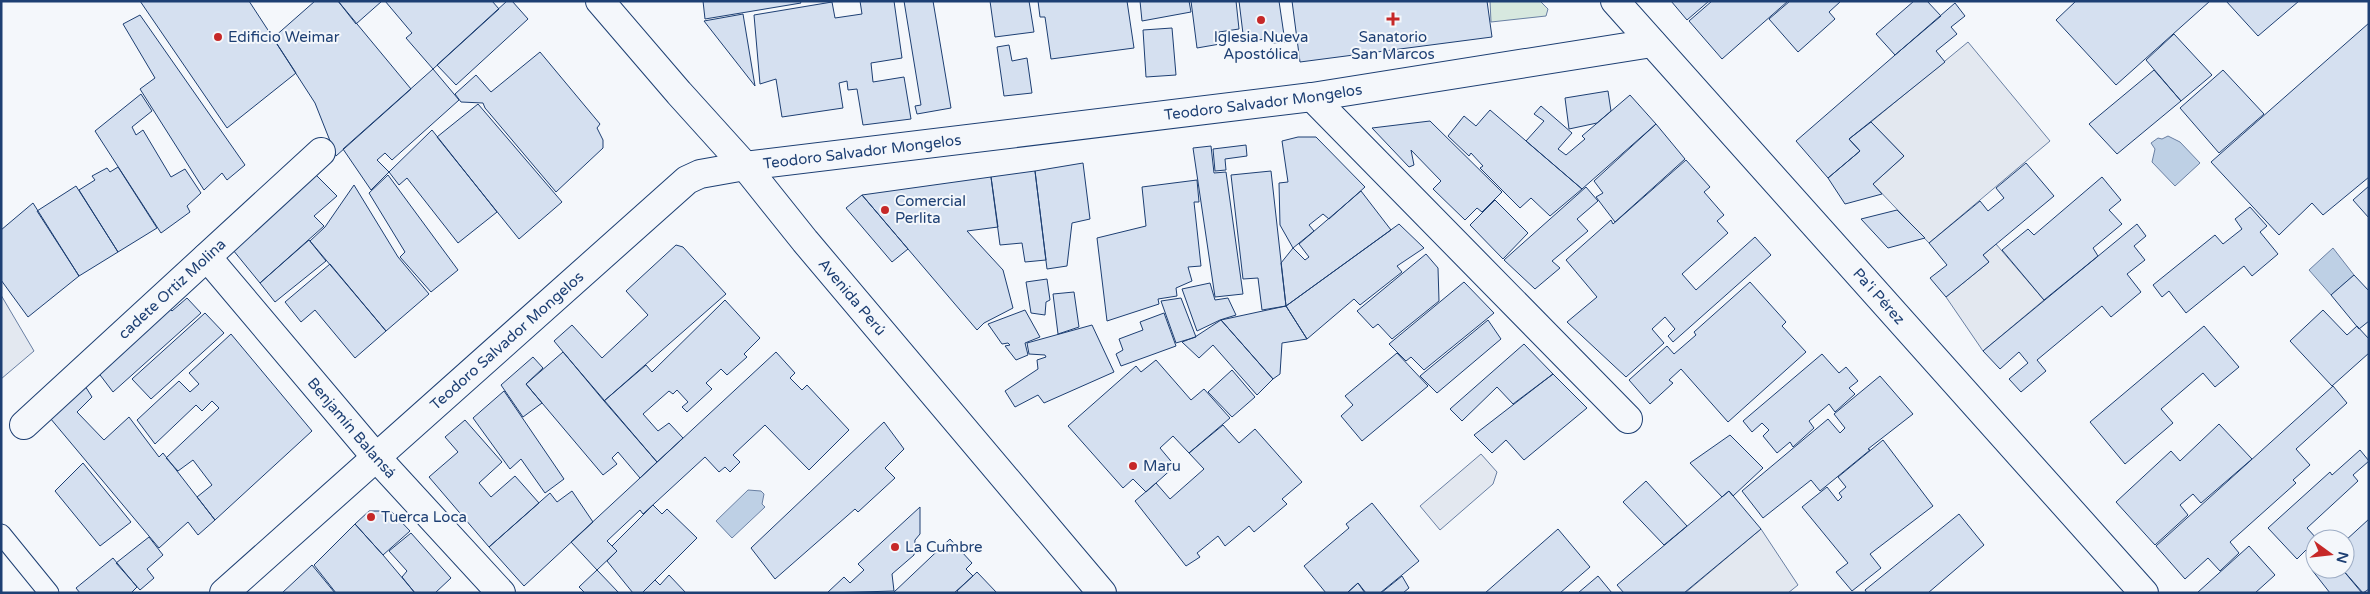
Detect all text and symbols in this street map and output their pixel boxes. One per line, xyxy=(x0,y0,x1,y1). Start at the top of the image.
marker: Sanatorio San Marcos xyxy=(1386,12,1400,26)
marker: Iglesia Nueva Apostólica xyxy=(1255,14,1267,26)
place label: Edificio Weimar xyxy=(228,28,340,46)
place label: Iglesia Nueva Apostólica xyxy=(1214,28,1308,63)
place label: Sanatorio San Marcos xyxy=(1351,28,1435,63)
marker: Edificio Weimar xyxy=(212,31,224,43)
street label: Teodoro Salvador Mongelos xyxy=(1163,80,1363,124)
street label: Teodoro Salvador Mongelos xyxy=(762,131,962,173)
place label: Comercial Perlita xyxy=(895,192,966,227)
marker: Comercial Perlita xyxy=(879,204,891,216)
street label: cadete Ortiz Molina xyxy=(114,235,229,343)
street label: Avenida Perú xyxy=(815,255,890,339)
street label: Pa'i Pérez xyxy=(1849,265,1909,328)
street label: Teodoro Salvador Mongelos xyxy=(426,268,587,414)
street label: Benjamín Balansá xyxy=(304,374,400,482)
place label: Maru xyxy=(1143,457,1181,475)
marker: Maru xyxy=(1127,460,1139,472)
place label: Tuerca Loca xyxy=(381,508,467,526)
marker: Tuerca Loca xyxy=(365,511,377,523)
north arrow xyxy=(2305,529,2355,579)
place label: La Cumbre xyxy=(905,538,983,556)
marker: La Cumbre xyxy=(889,541,901,553)
text: N xyxy=(2332,550,2352,565)

